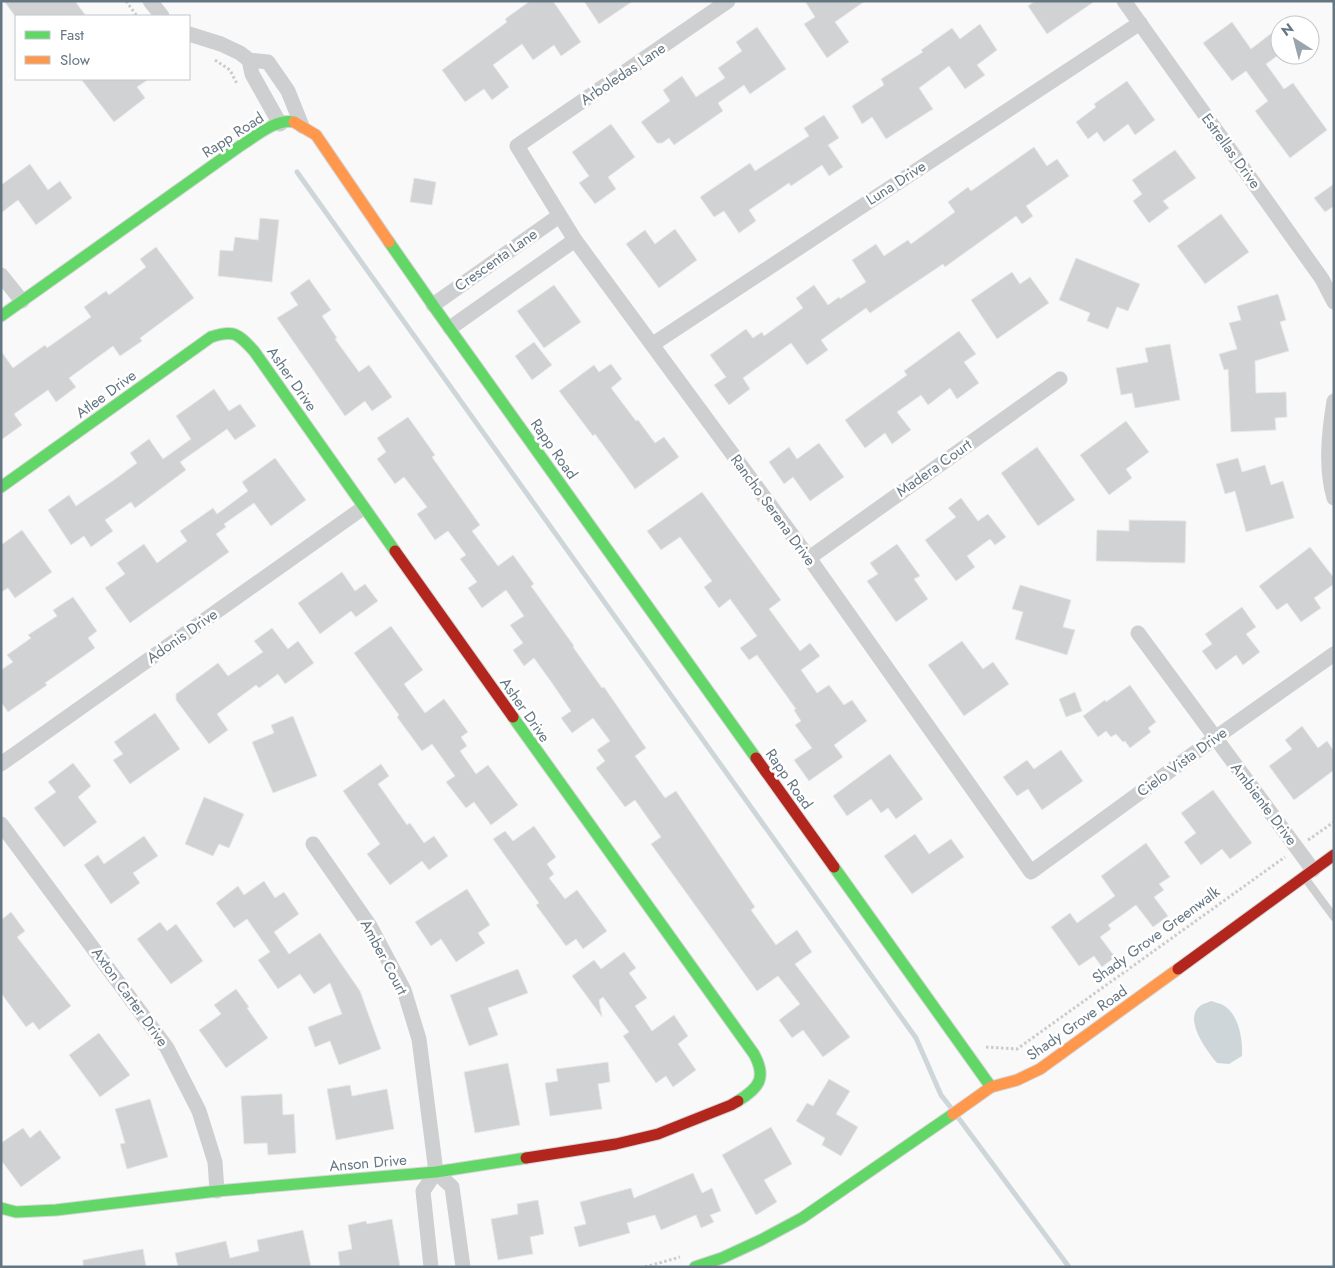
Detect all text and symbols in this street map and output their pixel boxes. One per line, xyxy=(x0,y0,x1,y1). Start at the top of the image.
legend xyxy=(15,15,190,80)
north arrow xyxy=(1270,15,1320,65)
text: N xyxy=(1277,18,1298,41)
text: Fast xyxy=(60,24,84,46)
street label: Arboledas Lane xyxy=(576,37,670,111)
text: Slow xyxy=(60,49,91,71)
street label: Rapp Road xyxy=(198,107,268,163)
street label: Estrellas Drive xyxy=(1196,109,1266,194)
street label: Luna Drive xyxy=(862,155,930,211)
street label: Crescenta Lane xyxy=(450,223,542,297)
street label: Asher Drive xyxy=(262,342,323,416)
street label: Atlee Drive xyxy=(71,364,141,424)
street label: Rapp Road xyxy=(525,414,583,484)
street label: Madera Court xyxy=(892,434,977,502)
street label: Rancho Serena Drive xyxy=(725,450,821,570)
street label: Adonis Drive xyxy=(142,603,222,669)
street label: Asher Drive xyxy=(495,673,556,747)
street label: Cielo Vista Drive xyxy=(1132,722,1232,802)
street label: Rapp Road xyxy=(760,744,818,814)
street label: Ambiente Drive xyxy=(1225,758,1303,850)
street label: Shady Grove Greenwalk xyxy=(1088,881,1225,989)
street label: Amber Court xyxy=(355,915,413,999)
street label: Axton Carter Drive xyxy=(86,943,174,1051)
street label: Shady Grove Road xyxy=(1022,980,1132,1066)
street label: Anson Drive xyxy=(328,1149,408,1177)

